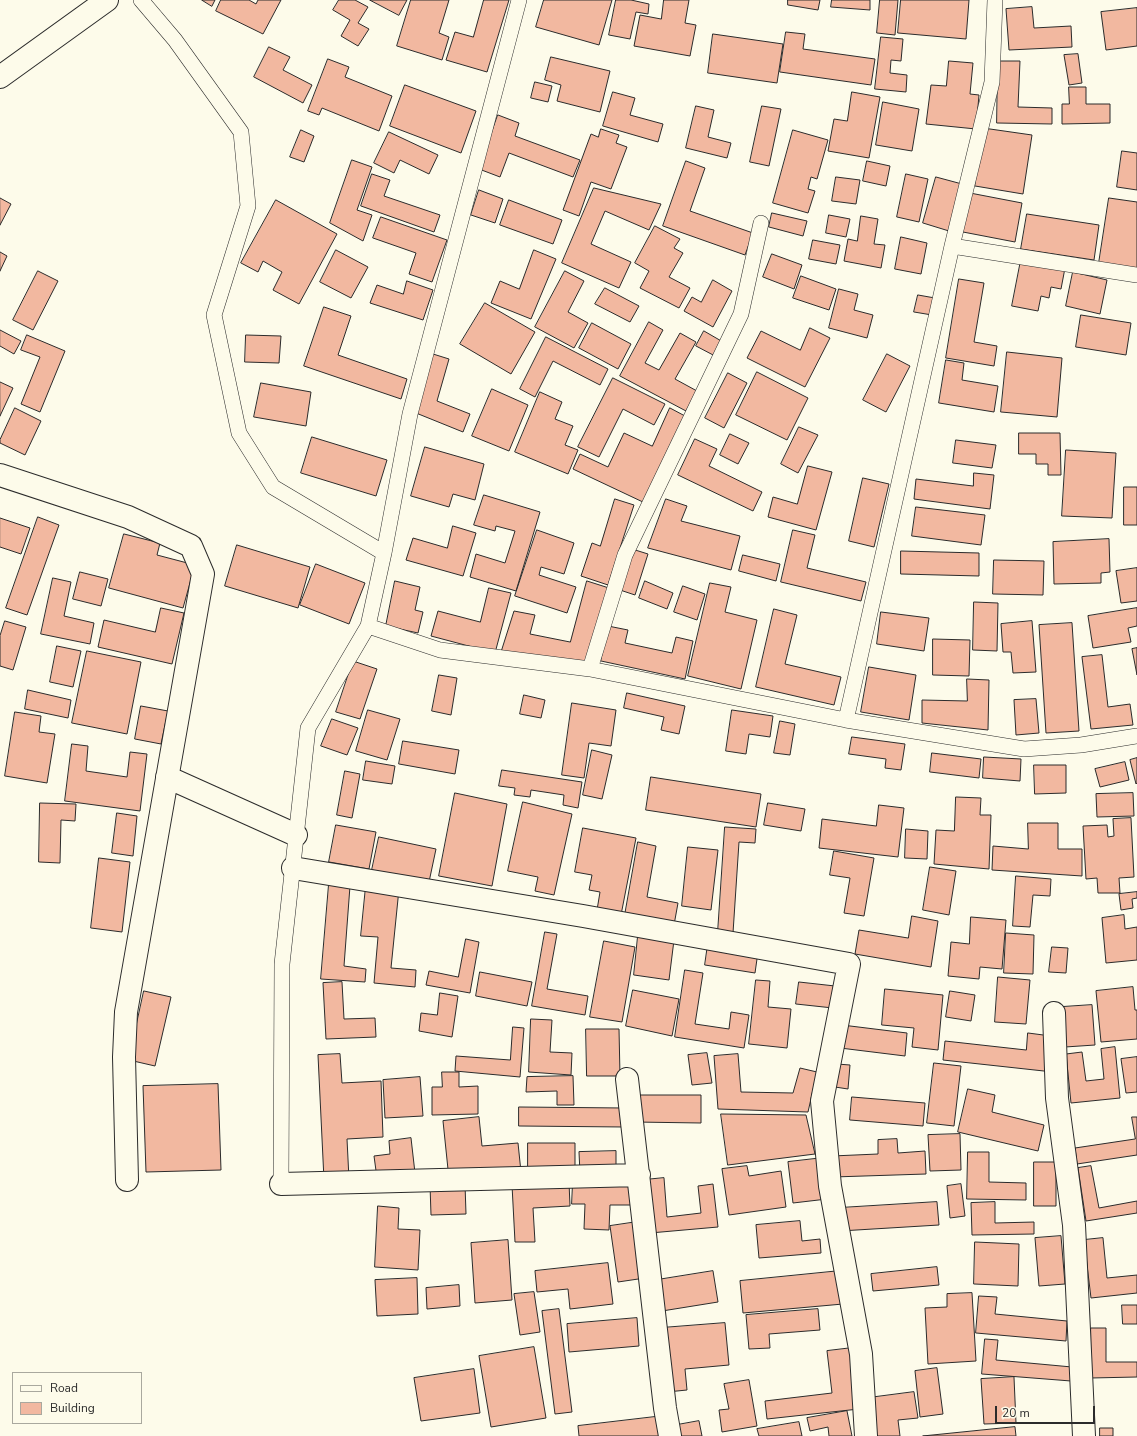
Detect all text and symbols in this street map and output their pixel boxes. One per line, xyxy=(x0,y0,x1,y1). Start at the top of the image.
legend xyxy=(12,1372,142,1424)
text: Road xyxy=(50,1380,78,1396)
scale bar xyxy=(997,1398,1097,1424)
text: Building xyxy=(50,1400,95,1416)
text: 20 m xyxy=(1002,1405,1030,1421)

